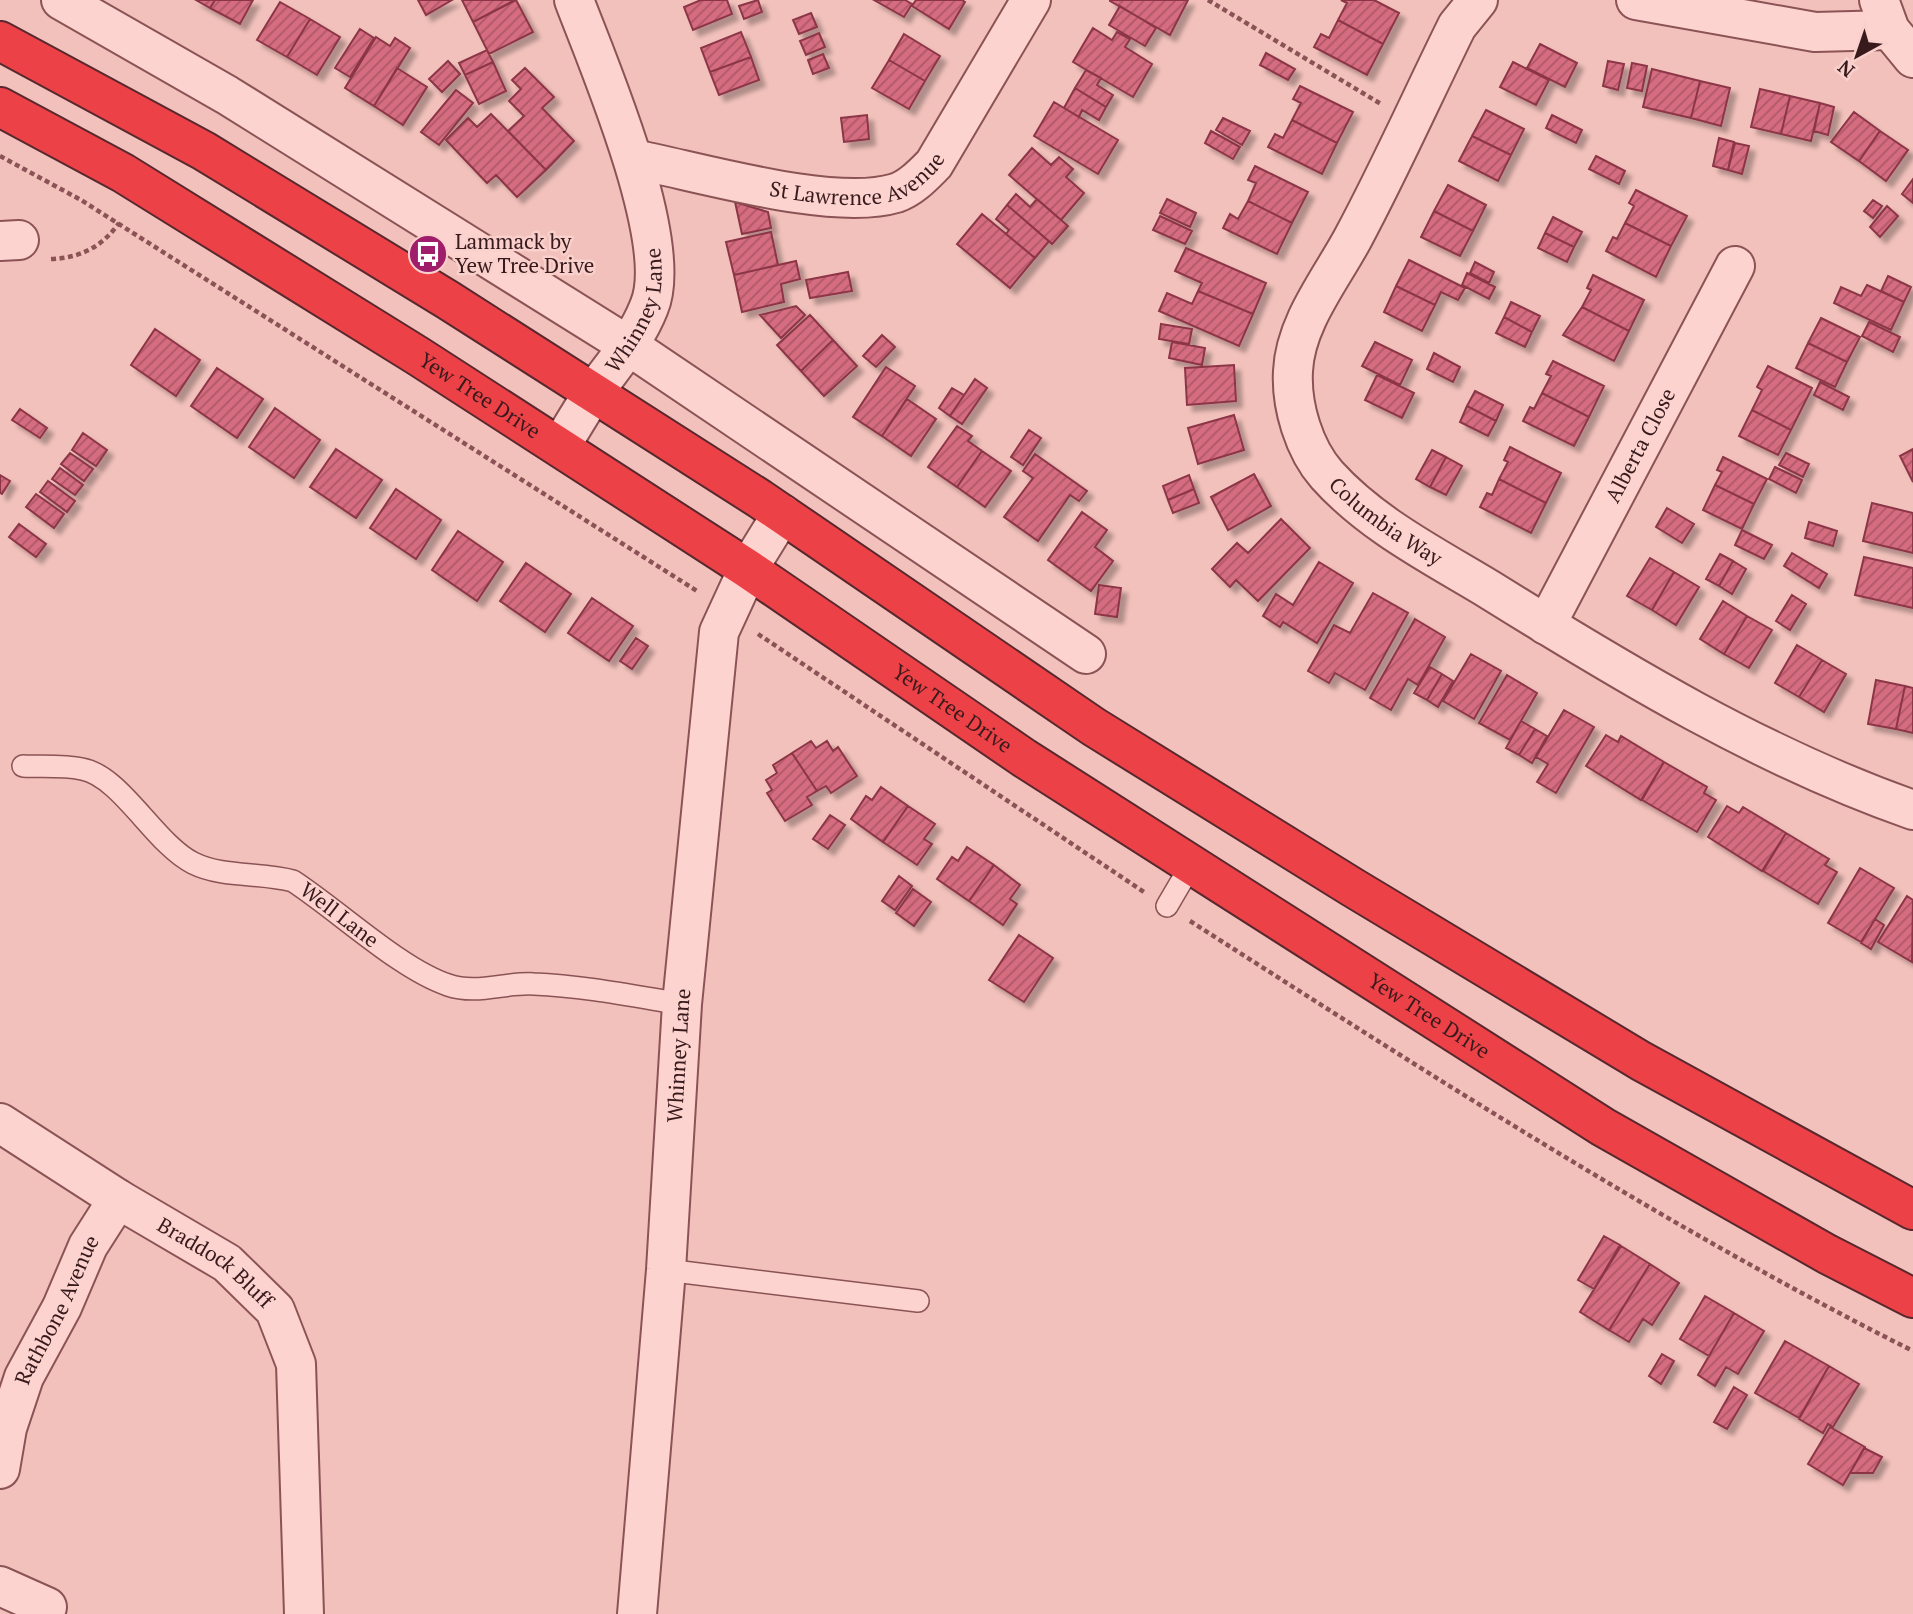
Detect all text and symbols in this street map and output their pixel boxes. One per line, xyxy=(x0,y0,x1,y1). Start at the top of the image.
north arrow xyxy=(1822,21,1892,91)
text: N xyxy=(1832,55,1859,84)
street label: St Lawrence Avenue xyxy=(768,147,951,211)
place label: Lammack by Yew Tree Drive xyxy=(455,227,594,279)
bus stop icon: Lammack by Yew Tree Drive xyxy=(407,233,449,275)
street label: Whinney Lane xyxy=(598,247,668,378)
street label: Yew Tree Drive xyxy=(414,345,546,444)
street label: Alberta Close xyxy=(1598,383,1681,507)
street label: Columbia Way xyxy=(1323,470,1448,572)
street label: Yew Tree Drive xyxy=(887,657,1018,759)
street label: Well Lane xyxy=(295,875,385,953)
street label: Yew Tree Drive xyxy=(1363,966,1496,1064)
street label: Whinney Lane xyxy=(660,987,696,1123)
street label: Braddock Bluff xyxy=(153,1210,281,1315)
street label: Rathbone Avenue xyxy=(7,1229,105,1388)

